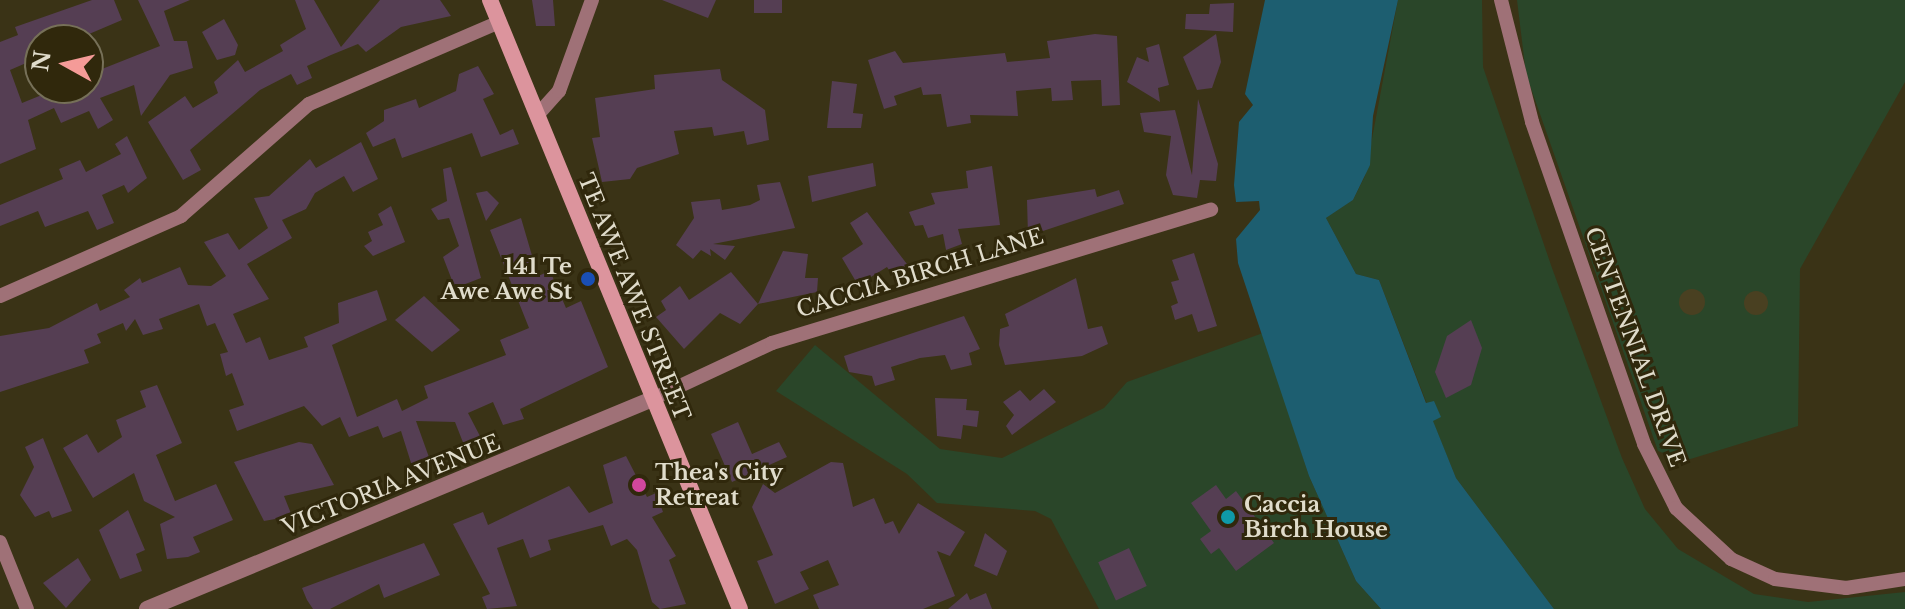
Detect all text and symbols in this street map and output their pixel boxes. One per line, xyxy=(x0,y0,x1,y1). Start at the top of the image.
north arrow xyxy=(24,24,104,104)
text: N xyxy=(27,49,57,73)
street label: TE AWE AWE STREET xyxy=(572,169,696,425)
street label: CACCIA BIRCH LANE xyxy=(793,223,1047,323)
street label: CENTENNIAL DRIVE xyxy=(1579,223,1691,471)
place label: 141 Te Awe Awe St xyxy=(440,253,572,304)
marker: 141 Te Awe Awe St xyxy=(579,270,597,288)
street label: VICTORIA AVENUE xyxy=(277,429,505,541)
place label: Thea's City Retreat xyxy=(655,459,783,510)
marker: Thea's City Retreat xyxy=(630,476,648,494)
place label: Caccia Birch House xyxy=(1244,491,1388,542)
marker: Caccia Birch House xyxy=(1219,508,1237,526)

